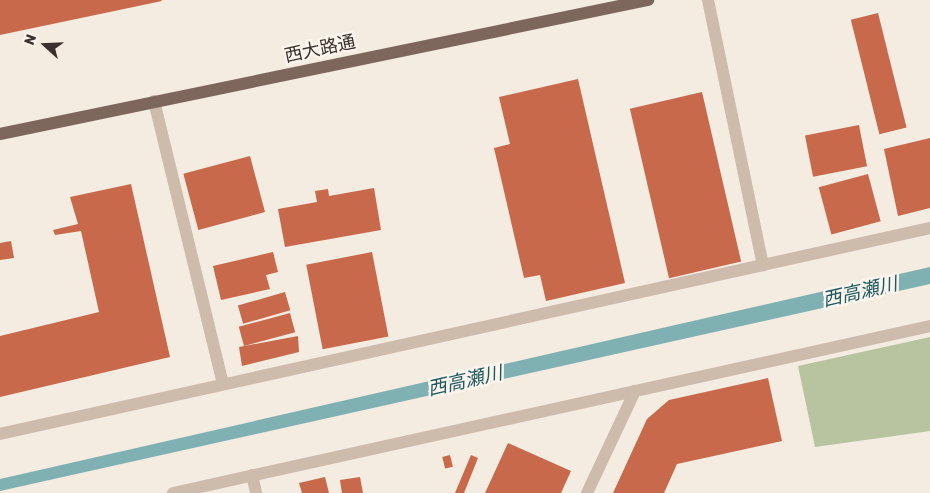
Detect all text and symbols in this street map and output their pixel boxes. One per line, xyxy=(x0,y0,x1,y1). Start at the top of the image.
north arrow xyxy=(20,20,70,70)
street label: 西大路通 xyxy=(283,31,357,67)
text: N xyxy=(21,32,40,47)
water label: 西高瀬川 xyxy=(820,272,900,312)
water label: 西高瀬川 xyxy=(425,361,505,401)

